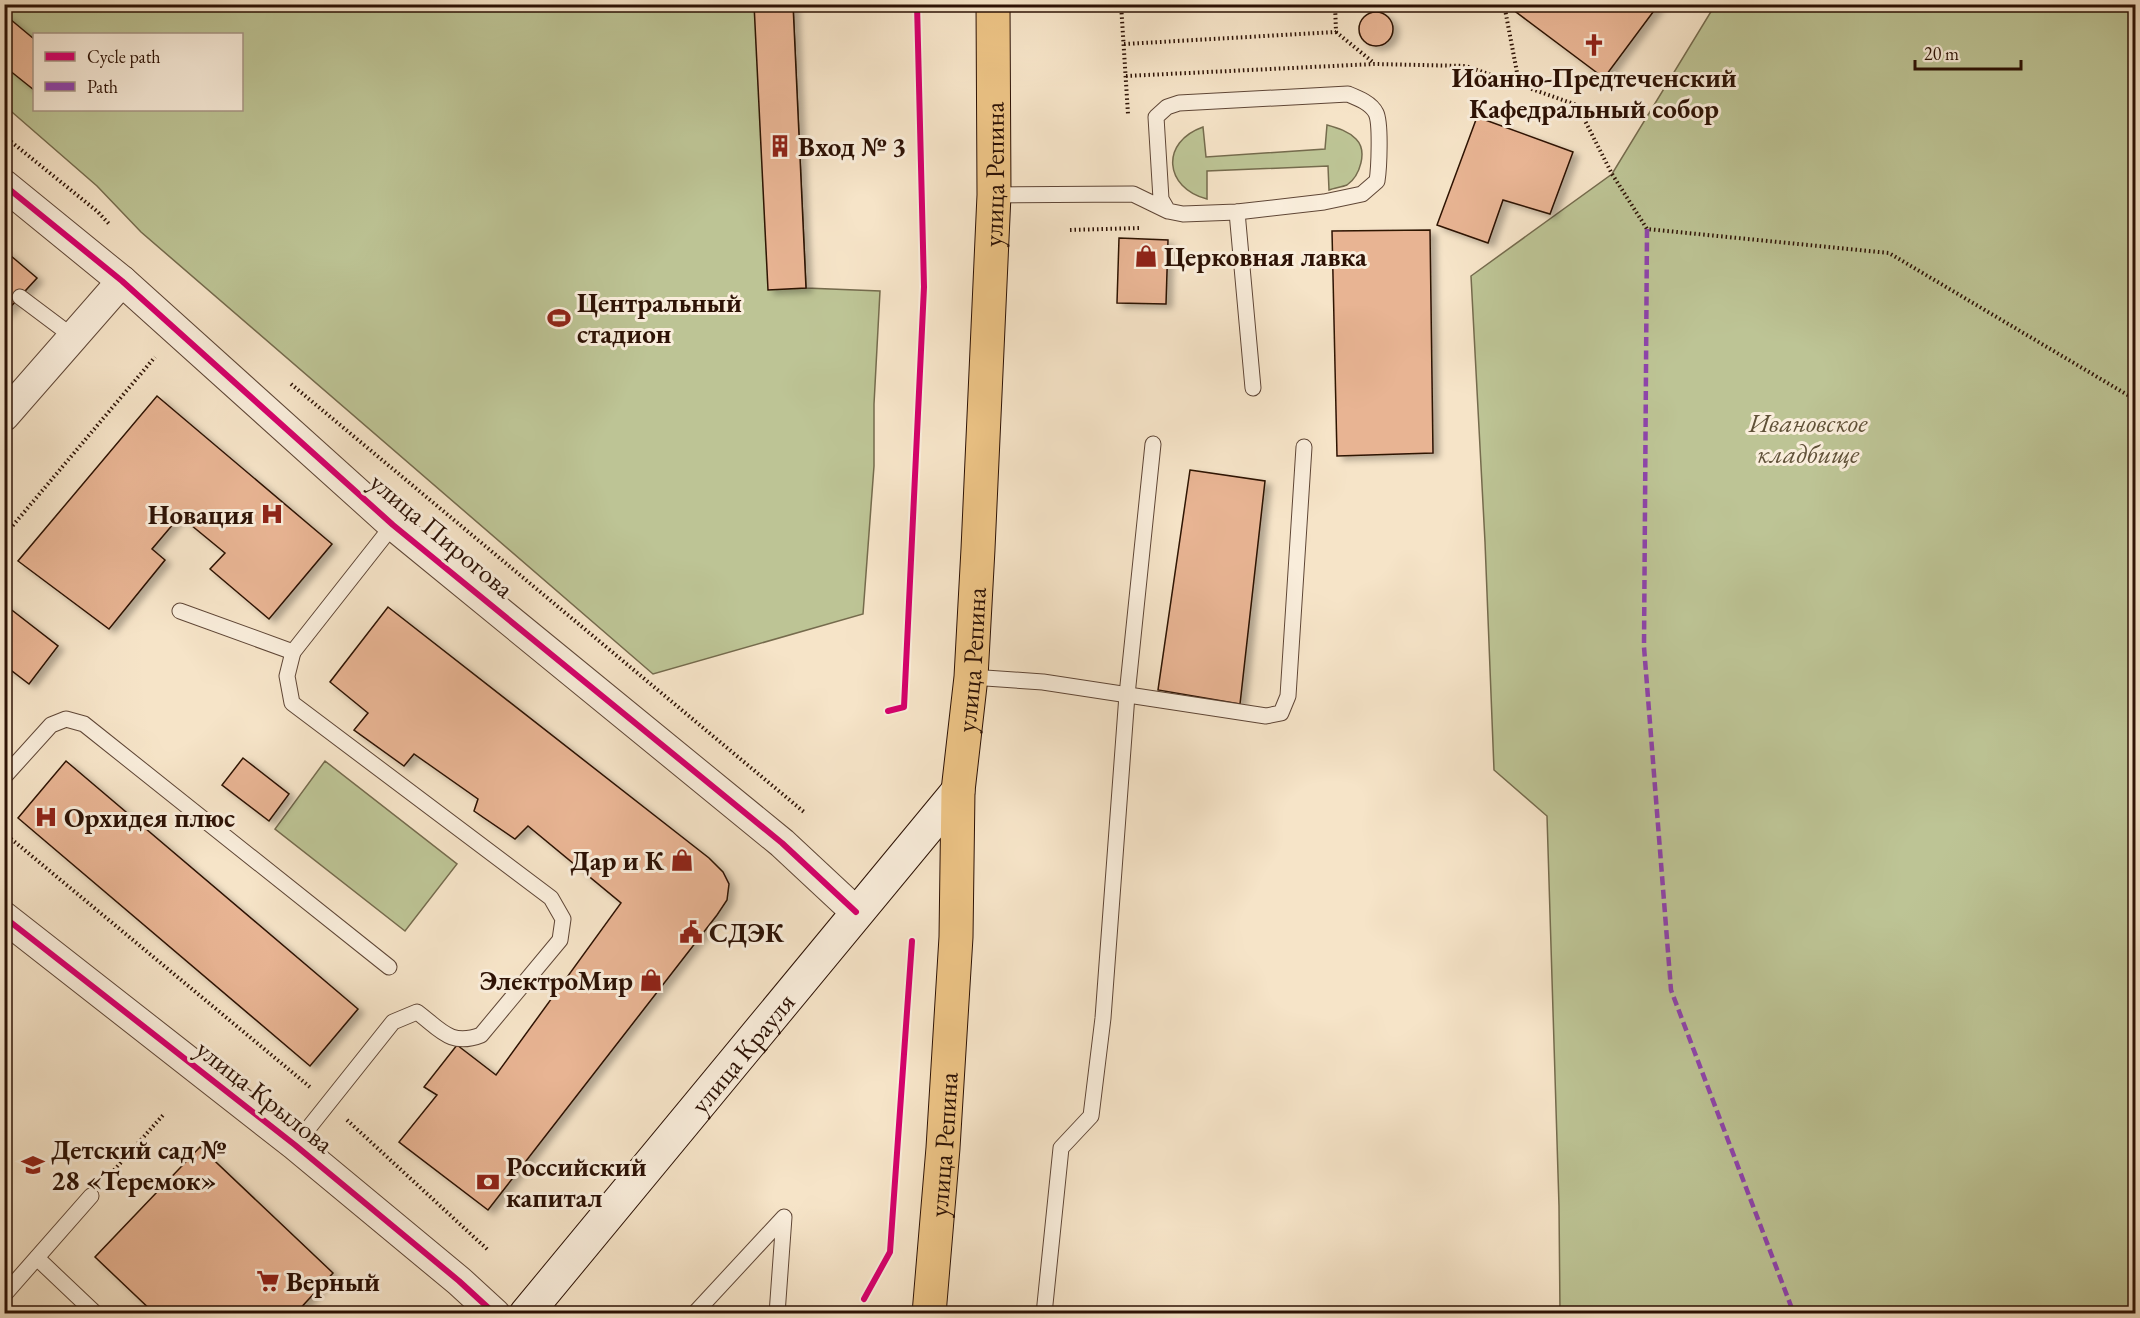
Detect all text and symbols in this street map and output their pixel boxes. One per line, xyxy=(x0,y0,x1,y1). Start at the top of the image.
church icon: Иоанно-Предтеченский Кафедральный собор xyxy=(1581,32,1607,58)
legend xyxy=(33,33,243,111)
scale bar xyxy=(1915,33,2022,71)
text: 20 m xyxy=(1924,42,1959,65)
text: Cycle path xyxy=(87,45,161,68)
place label: Иоанно-Предтеченский Кафедральный собор xyxy=(1451,60,1737,126)
text: Path xyxy=(87,75,118,98)
street label: улица Репина xyxy=(974,101,1012,248)
place label: Вход № 3 xyxy=(798,129,906,164)
building icon: Вход № 3 xyxy=(767,133,793,159)
place label: Церковная лавка xyxy=(1164,239,1367,274)
shop icon: Церковная лавка xyxy=(1133,243,1159,269)
place label: Центральный стадион xyxy=(577,285,742,351)
sports icon: Центральный стадион xyxy=(546,305,572,331)
park label: Ивановское кладбище xyxy=(1748,405,1868,471)
street label: улица Пирогова xyxy=(363,465,521,606)
place label: Новация xyxy=(148,497,254,532)
hospital icon: Новация xyxy=(259,501,285,527)
street label: улица Репина xyxy=(947,586,993,734)
place label: Орхидея плюс xyxy=(64,800,235,835)
hospital icon: Орхидея плюс xyxy=(33,804,59,830)
place label: Дар и К xyxy=(570,843,665,878)
shop icon: Дар и К xyxy=(669,847,695,873)
place label: СДЭК xyxy=(709,915,785,950)
public building icon: СДЭК xyxy=(678,919,704,945)
place label: ЭлектроМир xyxy=(479,963,633,998)
shop icon: ЭлектроМир xyxy=(638,967,664,993)
street label: улица Крауля xyxy=(682,985,802,1120)
street label: улица Крылова xyxy=(189,1031,341,1161)
street label: улица Репина xyxy=(920,1071,965,1218)
place label: Детский сад № 28 «Теремок» xyxy=(51,1132,227,1198)
place label: Российский капитал xyxy=(506,1149,647,1215)
school or university icon: Детский сад № 28 «Теремок» xyxy=(20,1152,46,1178)
bank icon: Российский капитал xyxy=(475,1169,501,1195)
place label: Верный xyxy=(286,1264,380,1299)
supermarket icon: Верный xyxy=(255,1268,281,1294)

